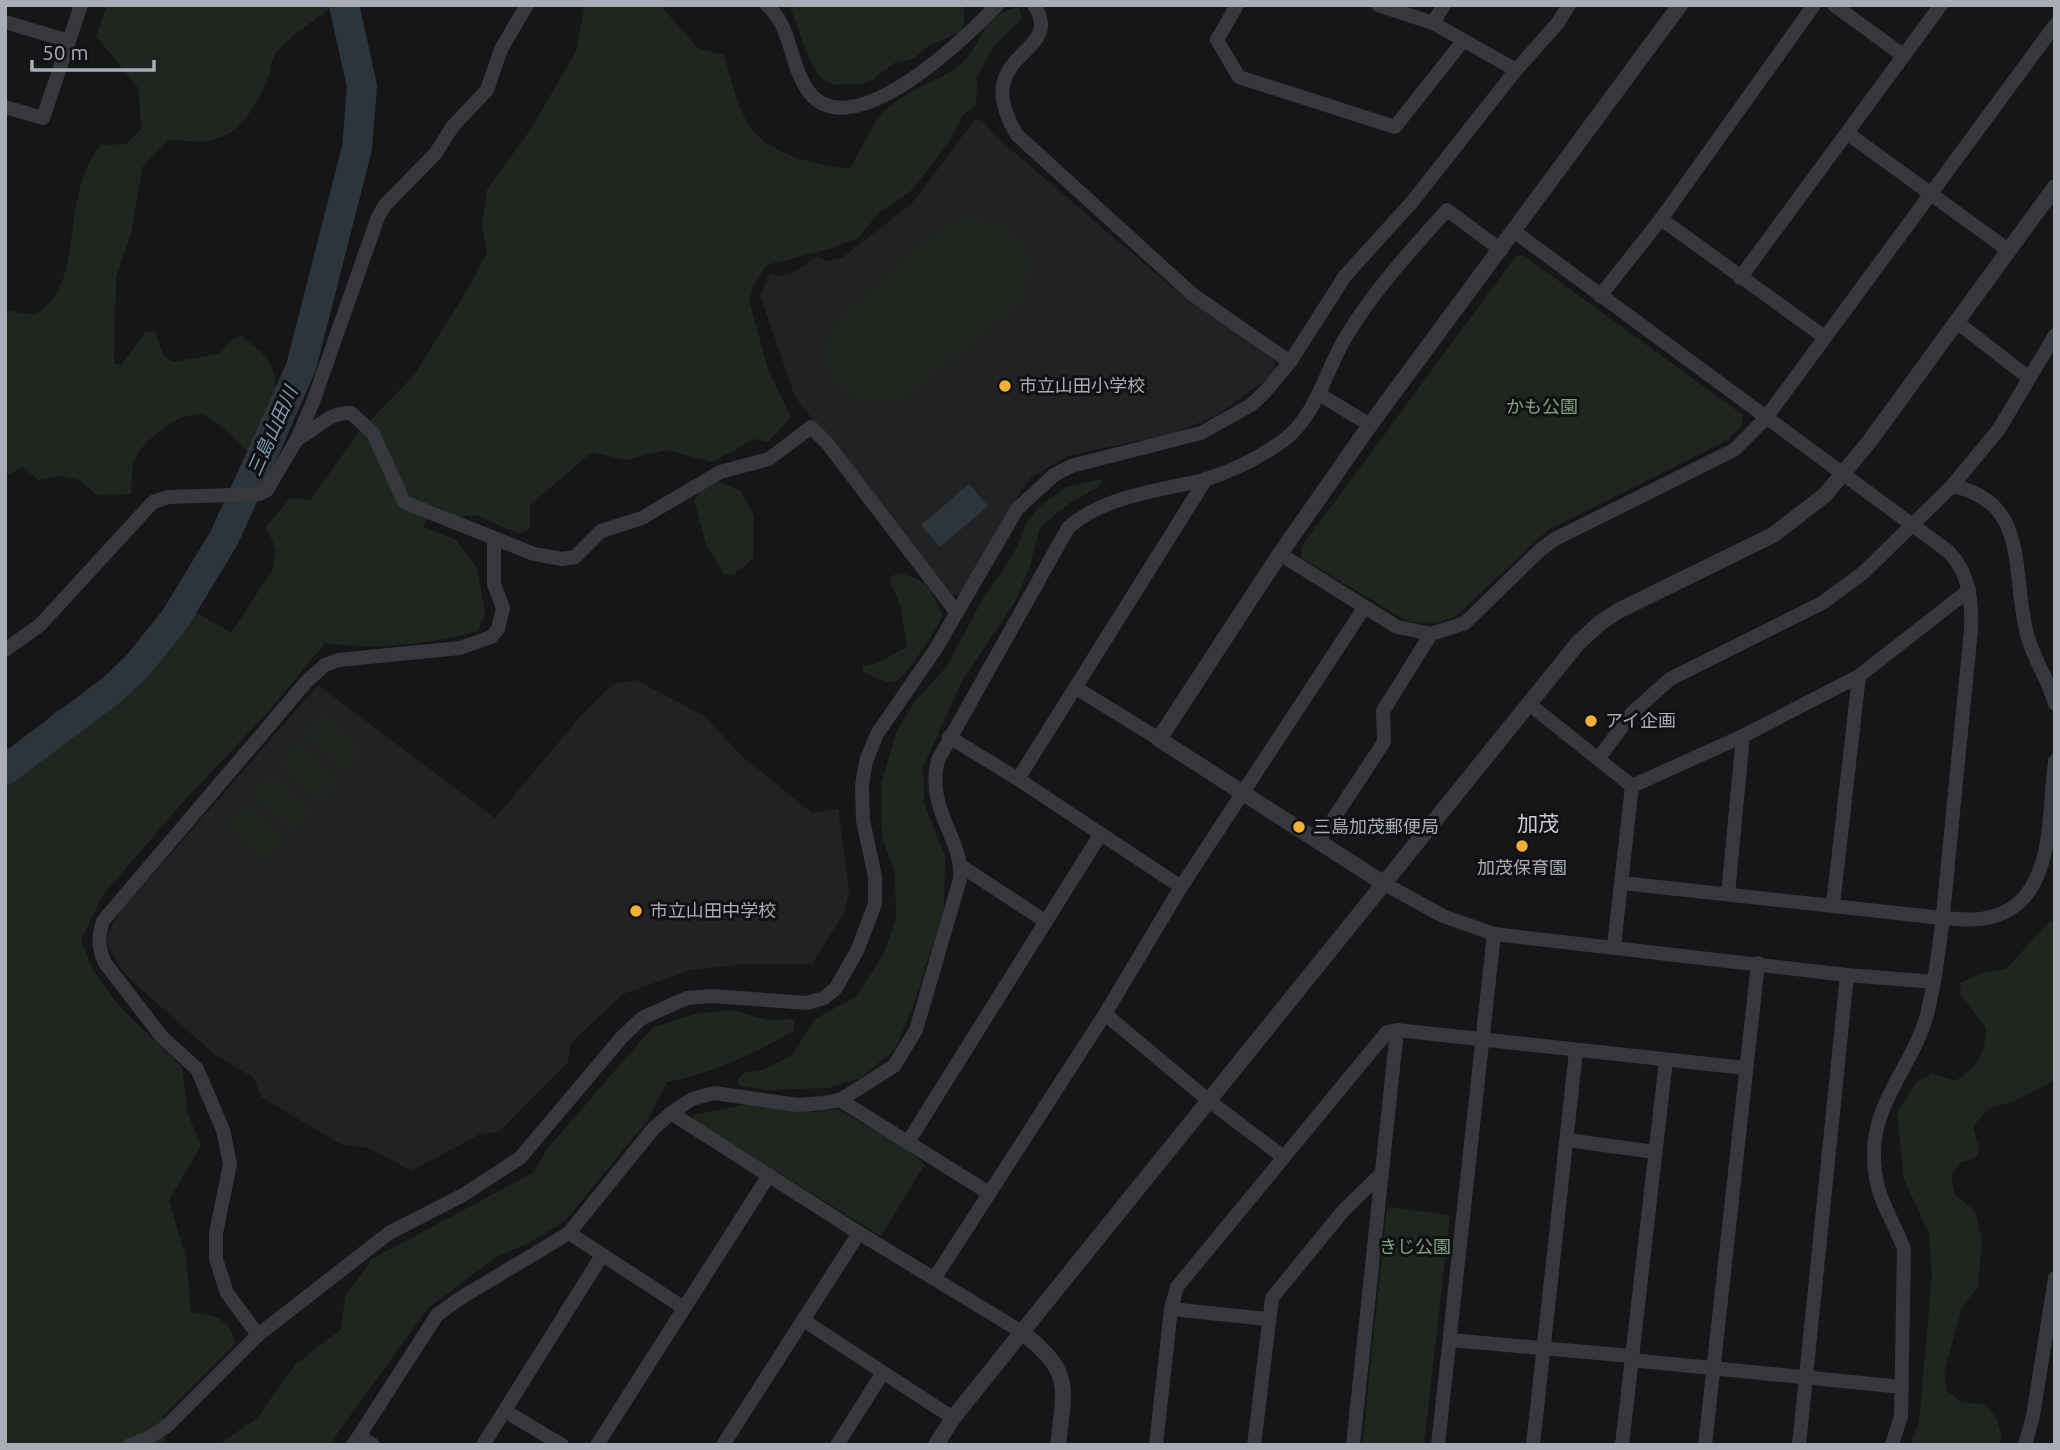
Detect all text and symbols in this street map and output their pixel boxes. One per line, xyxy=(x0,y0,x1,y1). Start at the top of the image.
scale bar xyxy=(32,28,154,72)
text: 50 m xyxy=(42,40,89,64)
place label: 市立山田小学校 xyxy=(1019,375,1145,395)
marker: 市立山田小学校 xyxy=(997,378,1013,394)
water label: 三島山田川 xyxy=(243,381,302,479)
park label: かも公園 xyxy=(1506,396,1578,416)
place label: アイ企画 xyxy=(1605,710,1676,730)
marker: アイ企画 xyxy=(1583,713,1599,729)
district label: 加茂 xyxy=(1517,811,1559,835)
place label: 三島加茂郵便局 xyxy=(1313,816,1439,836)
marker: 三島加茂郵便局 xyxy=(1291,819,1307,835)
marker: 加茂保育園 xyxy=(1514,838,1530,854)
place label: 加茂保育園 xyxy=(1477,857,1567,877)
place label: 市立山田中学校 xyxy=(650,900,776,920)
marker: 市立山田中学校 xyxy=(628,903,644,919)
park label: きじ公園 xyxy=(1379,1236,1451,1256)

